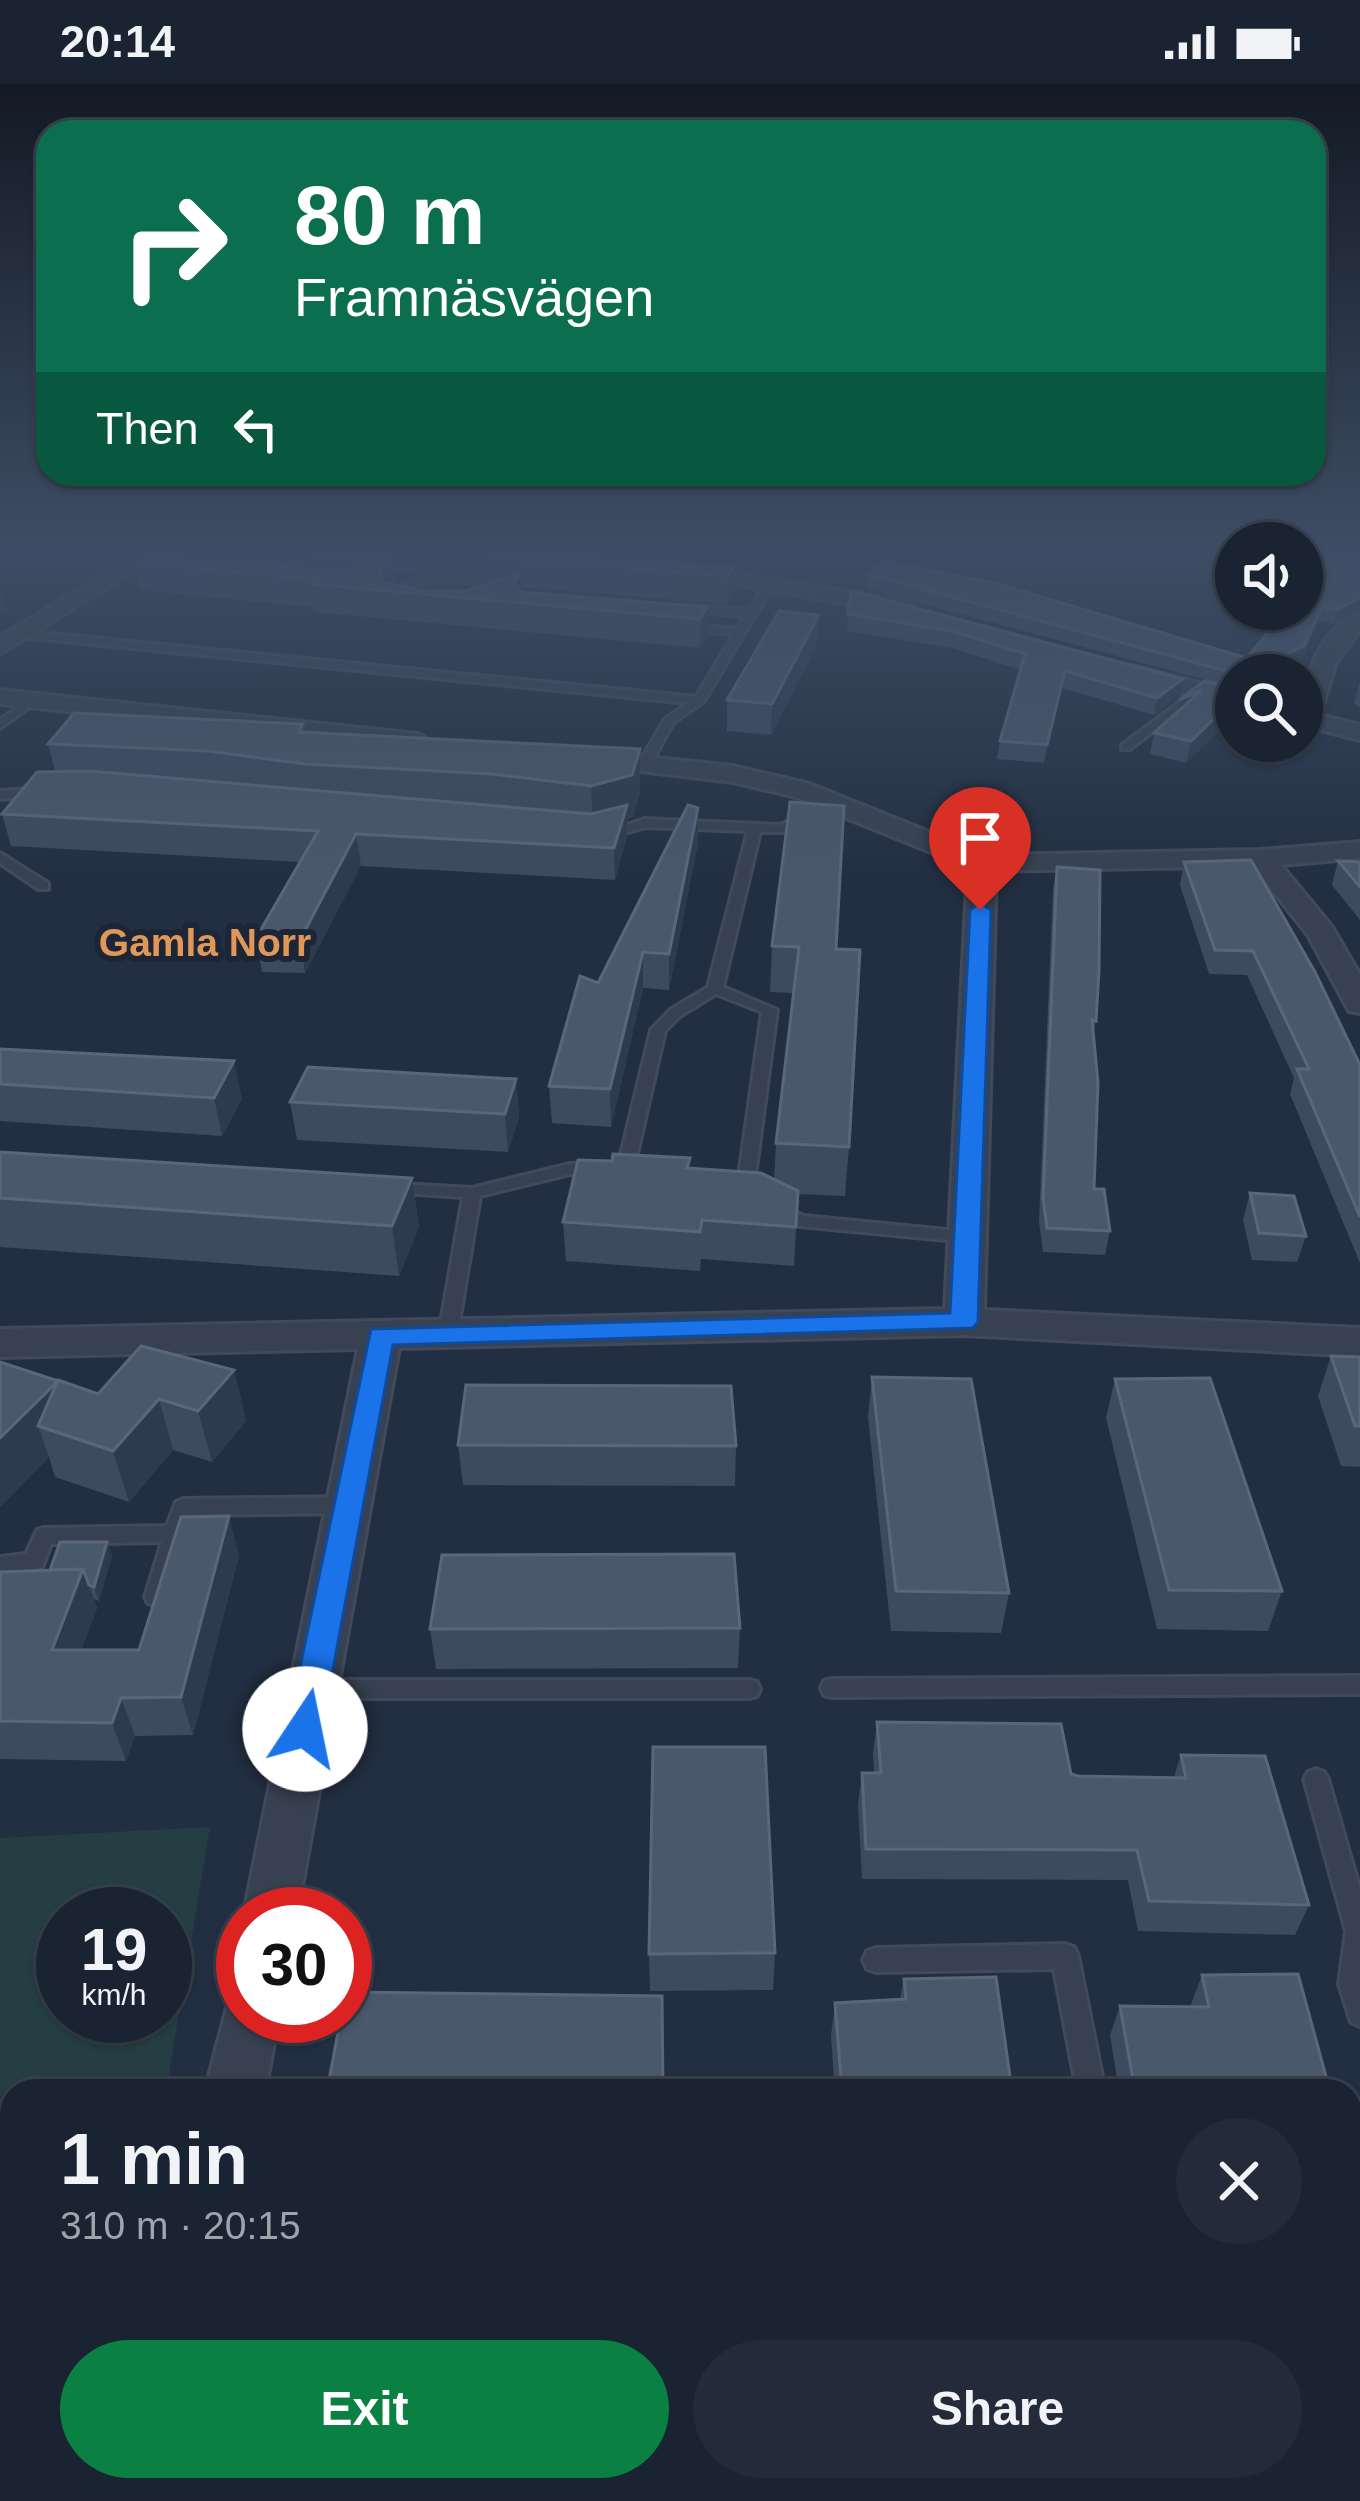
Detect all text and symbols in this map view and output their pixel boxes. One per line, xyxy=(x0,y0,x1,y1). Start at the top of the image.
text: 20:14 xyxy=(60,16,175,67)
icon: right xyxy=(96,168,252,324)
text: 80 m xyxy=(294,168,485,262)
text: Framnäsvägen xyxy=(294,267,654,327)
icon: left xyxy=(223,396,289,462)
text: Then xyxy=(96,403,199,454)
map controls xyxy=(1215,522,1323,762)
button: sound xyxy=(1215,522,1323,630)
button: search xyxy=(1215,654,1323,762)
pin xyxy=(929,787,1031,910)
icon: arrive xyxy=(947,805,1013,871)
district label: Gamla Norr xyxy=(99,921,311,964)
position arrow xyxy=(242,1666,368,1792)
speed limit sign: 30 xyxy=(216,1887,372,2043)
text: 19 xyxy=(81,1916,147,1983)
text: km/h xyxy=(81,1978,147,2011)
button: close xyxy=(1176,2118,1302,2244)
text: 1 min xyxy=(60,2119,248,2199)
text: 310 m · 20:15 xyxy=(60,2204,301,2247)
button: Exit xyxy=(60,2340,669,2478)
button: Share xyxy=(693,2340,1302,2478)

